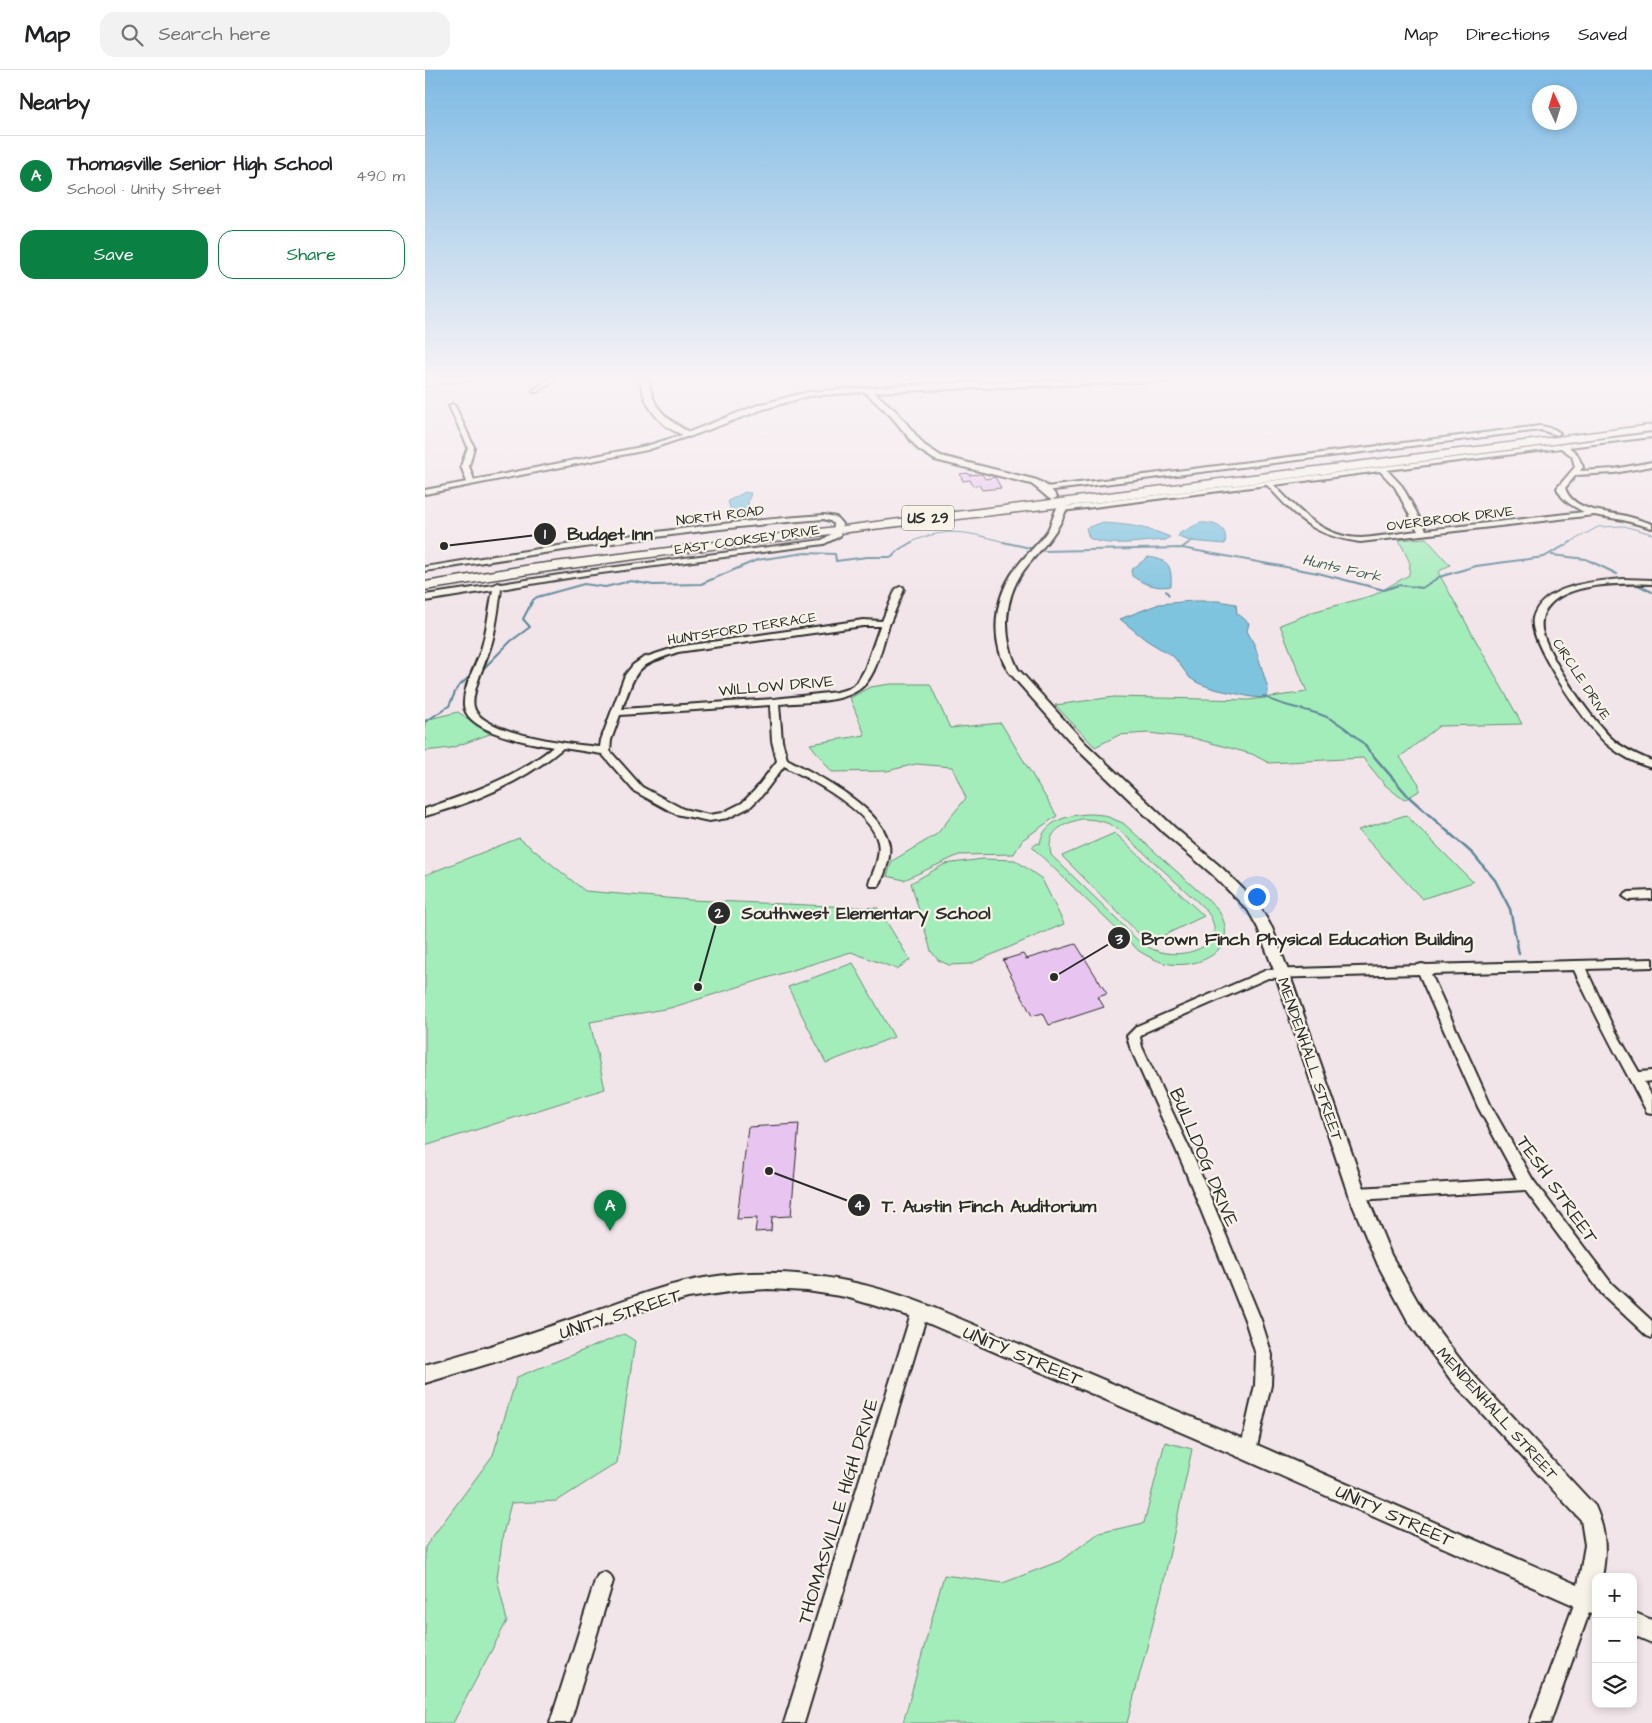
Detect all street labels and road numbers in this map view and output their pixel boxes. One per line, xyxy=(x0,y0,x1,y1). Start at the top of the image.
street label: NORTH ROAD xyxy=(675,501,765,531)
street label: OVERBROOK DRIVE xyxy=(1386,501,1515,537)
road number: US 29 xyxy=(902,506,954,530)
street label: EAST COOKSEY DRIVE xyxy=(673,520,822,560)
street label: HUNTSFORD TERRACE xyxy=(666,607,819,651)
street label: CIRCLE DRIVE xyxy=(1547,635,1615,725)
street label: WILLOW DRIVE xyxy=(718,670,835,702)
street label: MENDENHALL STREET xyxy=(1272,975,1348,1144)
street label: BULLDOG DRIVE xyxy=(1162,1084,1245,1231)
street label: TESH STREET xyxy=(1509,1130,1604,1249)
street label: UNITY STREET xyxy=(556,1282,685,1347)
street label: UNITY STREET xyxy=(959,1319,1086,1394)
street label: MENDENHALL STREET xyxy=(1432,1343,1563,1485)
street label: THOMASVILLE HIGH DRIVE xyxy=(791,1395,886,1628)
street label: UNITY STREET xyxy=(1331,1478,1458,1555)

